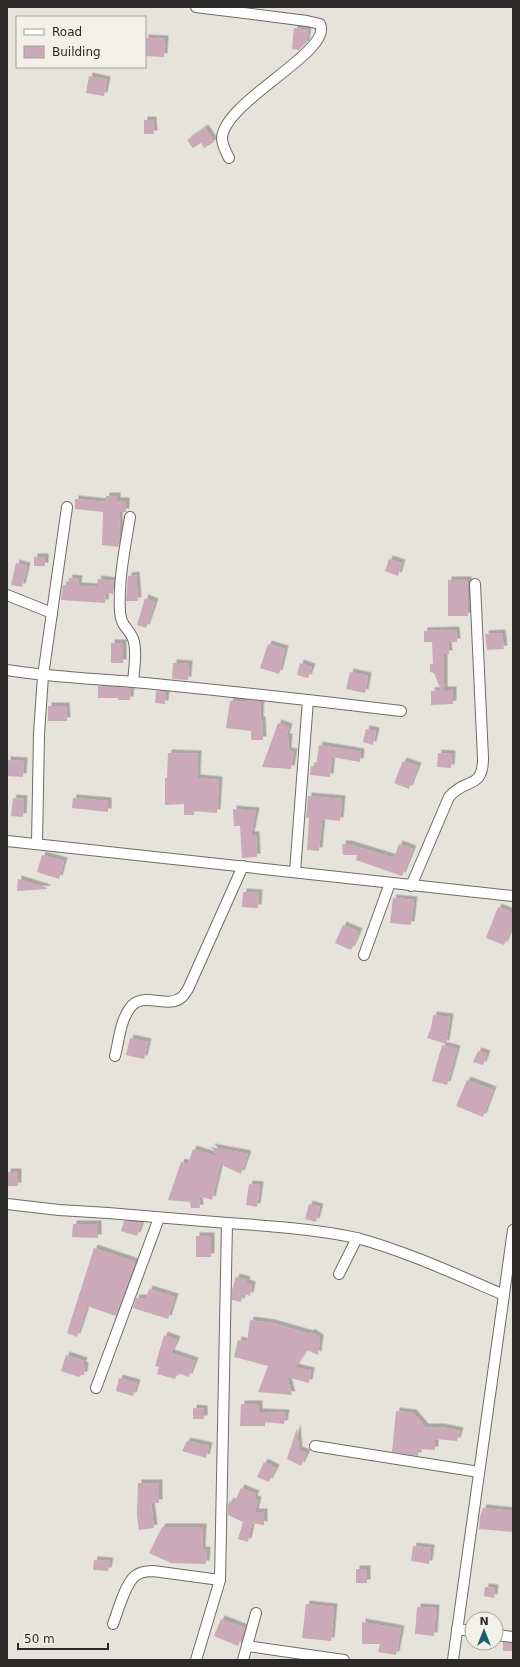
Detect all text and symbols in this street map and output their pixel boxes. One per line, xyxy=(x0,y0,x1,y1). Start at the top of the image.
legend xyxy=(16,16,146,68)
text: Road xyxy=(52,25,82,39)
text: Building xyxy=(52,45,101,59)
north arrow xyxy=(464,1611,504,1651)
text: N xyxy=(479,1615,489,1628)
scale bar xyxy=(18,1625,108,1651)
text: 50 m xyxy=(24,1632,55,1646)

